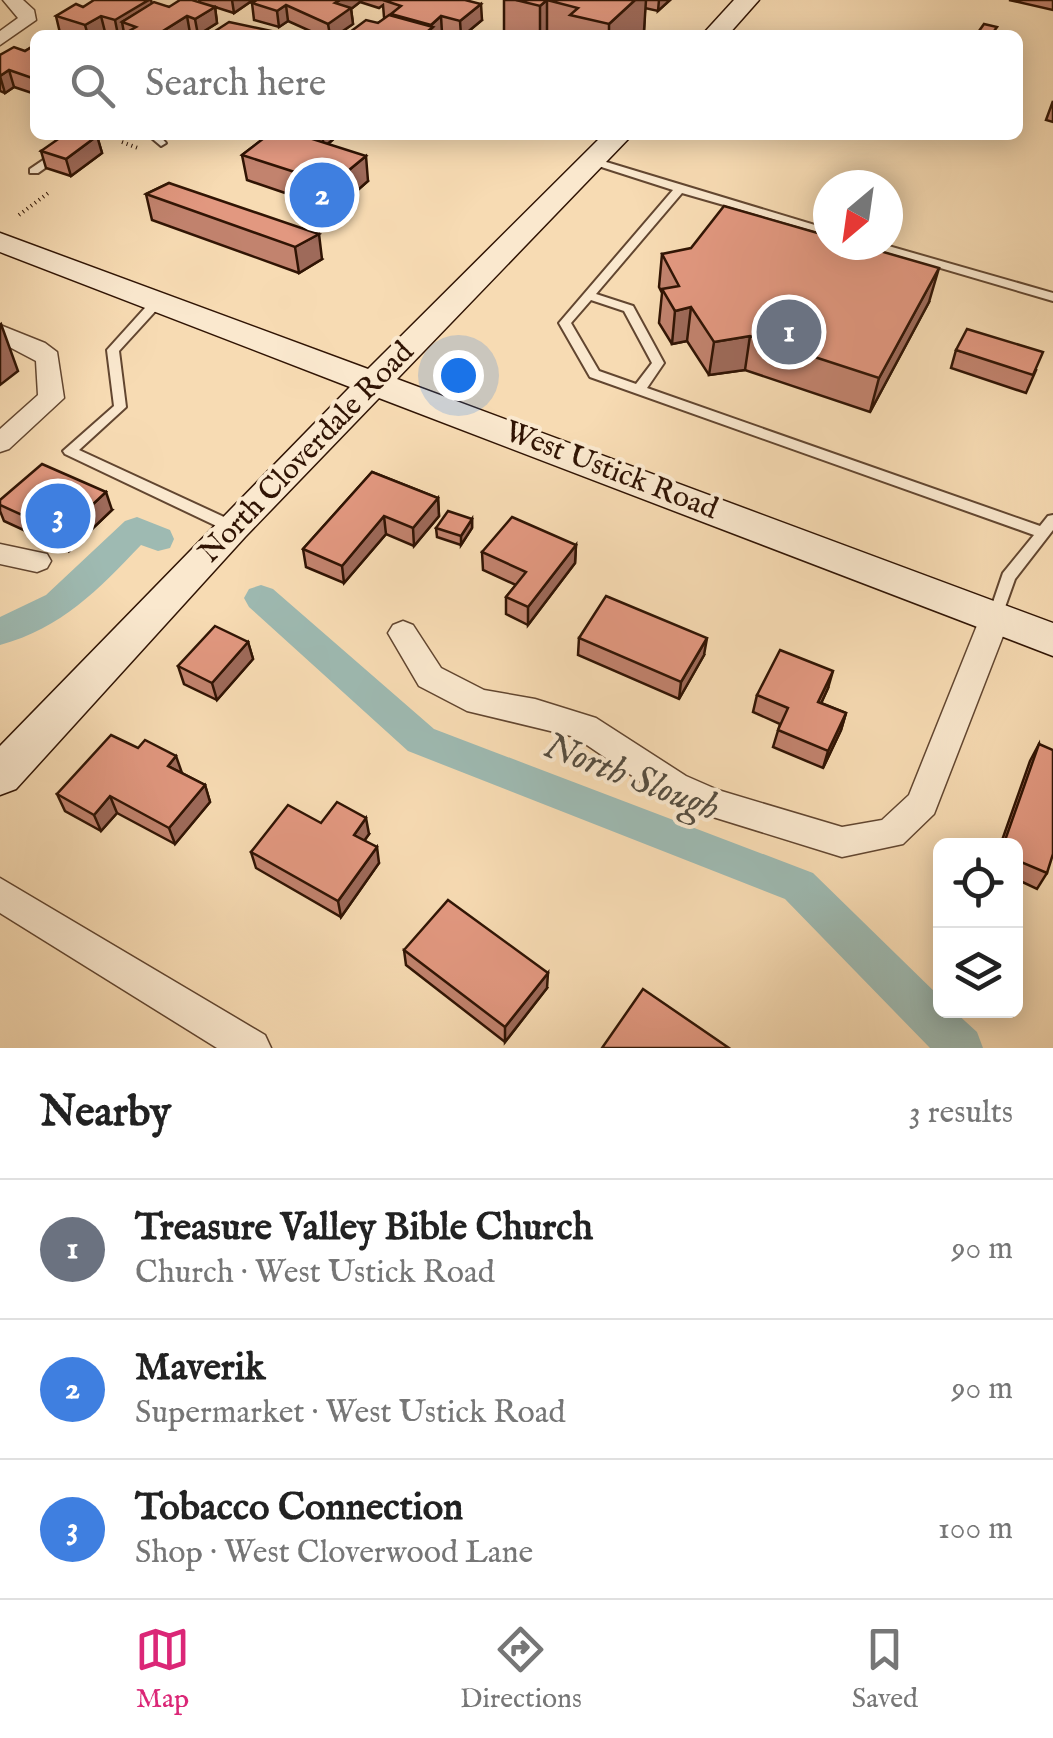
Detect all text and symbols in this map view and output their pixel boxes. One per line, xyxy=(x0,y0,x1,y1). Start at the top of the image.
search box xyxy=(30,30,1023,140)
icon: search xyxy=(65,58,120,113)
text: Search here xyxy=(145,61,326,109)
pin: 2 xyxy=(290,158,354,232)
north arrow xyxy=(813,170,903,260)
pin: 1 xyxy=(756,294,822,370)
street label: North Cloverdale Road xyxy=(191,334,423,572)
your location xyxy=(433,350,484,401)
street label: West Ustick Road xyxy=(499,413,724,529)
pin: 3 xyxy=(26,478,90,554)
water label: North Slough xyxy=(537,723,725,833)
map controls xyxy=(933,838,1023,1018)
button: locate xyxy=(933,838,1023,928)
button: layers xyxy=(933,928,1023,1018)
text: Nearby xyxy=(40,1087,171,1140)
text: 3 results xyxy=(909,1093,1013,1134)
text: Treasure Valley Bible Church xyxy=(135,1205,593,1253)
text: 1 xyxy=(67,1229,78,1270)
text: 90 m xyxy=(952,1229,1013,1270)
text: Church · West Ustick Road xyxy=(135,1253,495,1294)
text: Maverik xyxy=(135,1345,265,1393)
text: 2 xyxy=(65,1369,80,1410)
text: 90 m xyxy=(952,1369,1013,1410)
text: Supermarket · West Ustick Road xyxy=(135,1393,566,1434)
text: Tobacco Connection xyxy=(135,1485,463,1533)
text: 3 xyxy=(67,1509,78,1550)
text: 100 m xyxy=(938,1509,1013,1550)
text: Shop · West Cloverwood Lane xyxy=(135,1533,533,1574)
tab: Map xyxy=(135,1622,190,1717)
tab: Directions xyxy=(460,1622,582,1717)
tab: Saved xyxy=(852,1622,918,1717)

